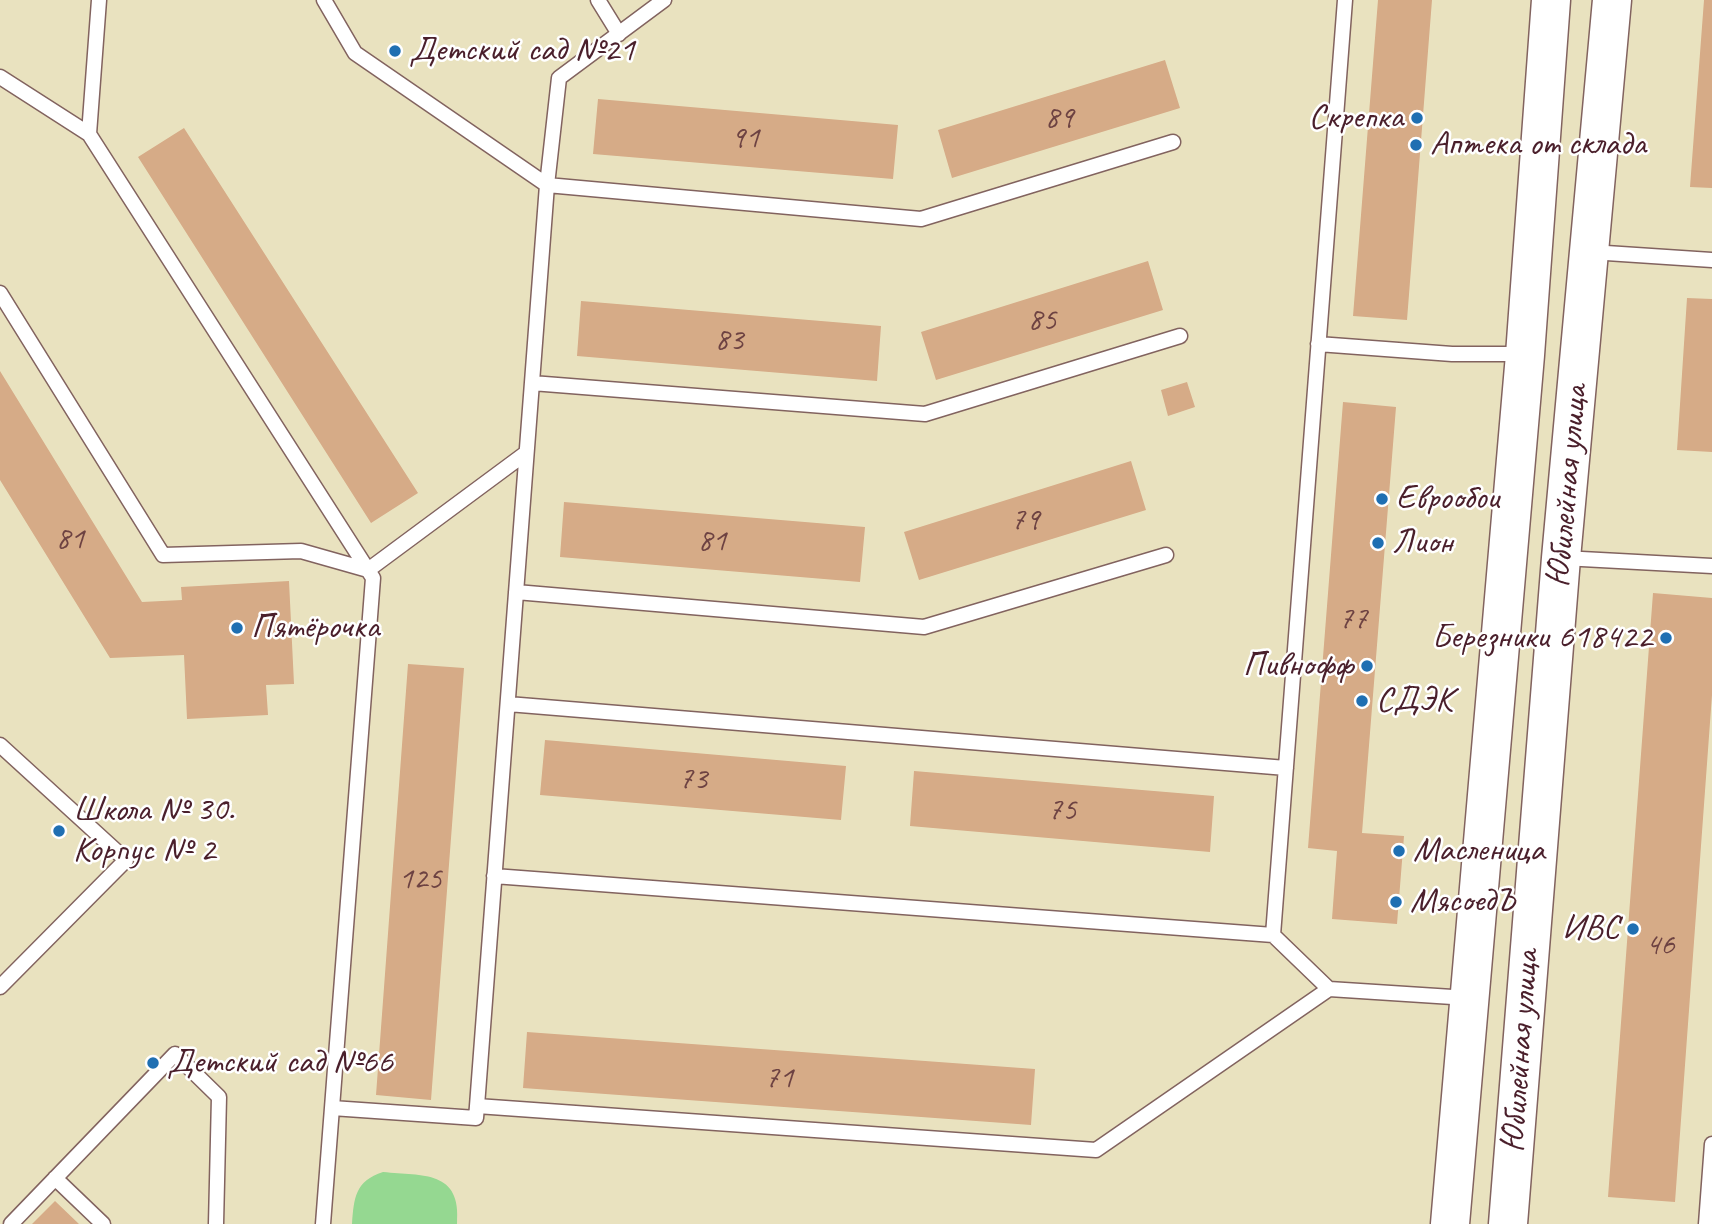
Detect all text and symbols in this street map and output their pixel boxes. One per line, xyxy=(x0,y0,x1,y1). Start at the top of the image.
place label: Детский сад №21 xyxy=(409,30,635,72)
marker: Детский сад №21 xyxy=(387,43,403,59)
place label: Скрепка xyxy=(1309,97,1403,139)
house number: 89 xyxy=(1045,100,1073,138)
marker: Скрепка xyxy=(1409,110,1425,126)
house number: 91 xyxy=(731,120,759,158)
place label: Аптека от склада xyxy=(1430,124,1646,166)
marker: Аптека от склада xyxy=(1408,137,1424,153)
house number: 85 xyxy=(1028,302,1056,340)
house number: 83 xyxy=(715,322,743,360)
street label: Юбилейная улица xyxy=(1538,383,1598,589)
place label: Еврообои xyxy=(1396,478,1499,520)
marker: Еврообои xyxy=(1374,491,1390,507)
house number: 79 xyxy=(1011,502,1039,540)
house number: 81 xyxy=(56,521,84,559)
place label: Лион xyxy=(1392,522,1453,564)
house number: 81 xyxy=(698,523,726,561)
marker: Лион xyxy=(1370,535,1386,551)
house number: 77 xyxy=(1339,601,1367,639)
place label: Пятёрочка xyxy=(251,607,379,649)
place label: Березники 618422 xyxy=(1432,617,1652,659)
marker: Пятёрочка xyxy=(229,620,245,636)
marker: Березники 618422 xyxy=(1658,630,1674,646)
place label: Пивнофф xyxy=(1243,645,1353,687)
marker: Пивнофф xyxy=(1359,658,1375,674)
place label: СДЭК xyxy=(1376,680,1453,722)
marker: СДЭК xyxy=(1354,693,1370,709)
house number: 73 xyxy=(679,761,707,799)
place label: Школа № 30. Корпус № 2 xyxy=(73,790,234,872)
house number: 75 xyxy=(1048,792,1076,830)
marker: Школа № 30. Корпус № 2 xyxy=(51,823,67,839)
place label: Масленица xyxy=(1413,830,1544,872)
marker: Масленица xyxy=(1391,843,1407,859)
house number: 125 xyxy=(398,861,442,899)
place label: МясоедЪ xyxy=(1410,881,1515,923)
marker: МясоедЪ xyxy=(1388,894,1404,910)
place label: ИВС xyxy=(1562,908,1619,950)
marker: ИВС xyxy=(1625,921,1641,937)
house number: 46 xyxy=(1646,927,1674,965)
street label: Юбилейная улица xyxy=(1493,948,1549,1154)
place label: Детский сад №66 xyxy=(167,1042,393,1084)
marker: Детский сад №66 xyxy=(145,1055,161,1071)
house number: 71 xyxy=(765,1060,793,1098)

